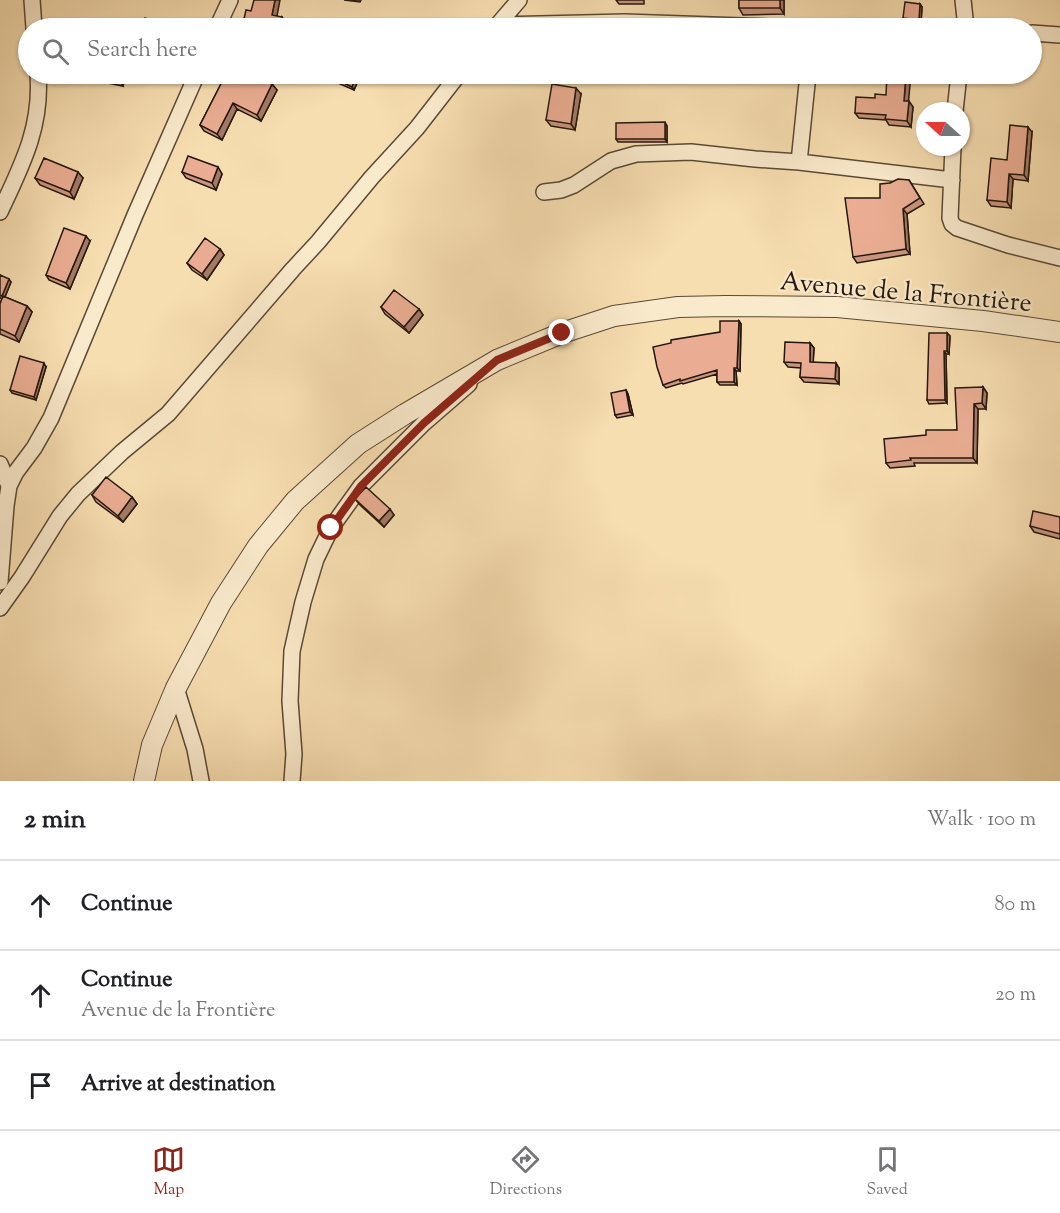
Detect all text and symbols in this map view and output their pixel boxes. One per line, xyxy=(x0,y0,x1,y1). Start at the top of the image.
search box xyxy=(18,18,1042,84)
icon: search xyxy=(39,35,72,68)
text: Search here xyxy=(87,35,197,67)
north arrow xyxy=(916,102,970,156)
street label: Avenue de la Frontière xyxy=(778,264,1033,323)
route end xyxy=(548,319,574,345)
route start xyxy=(317,514,343,540)
text: 2 min xyxy=(24,802,86,839)
text: Walk · 100 m xyxy=(927,806,1036,835)
icon: ahead xyxy=(24,889,57,922)
text: Continue xyxy=(81,889,172,921)
text: 80 m xyxy=(995,891,1036,920)
text: Continue xyxy=(81,965,172,997)
icon: ahead xyxy=(24,979,57,1012)
text: 20 m xyxy=(995,981,1036,1010)
text: Avenue de la Frontière xyxy=(81,997,275,1026)
icon: arrive xyxy=(24,1069,57,1102)
text: Arrive at destination xyxy=(81,1069,276,1101)
tab: Map xyxy=(152,1143,185,1202)
tab: Directions xyxy=(490,1143,562,1202)
tab: Saved xyxy=(867,1143,908,1202)

